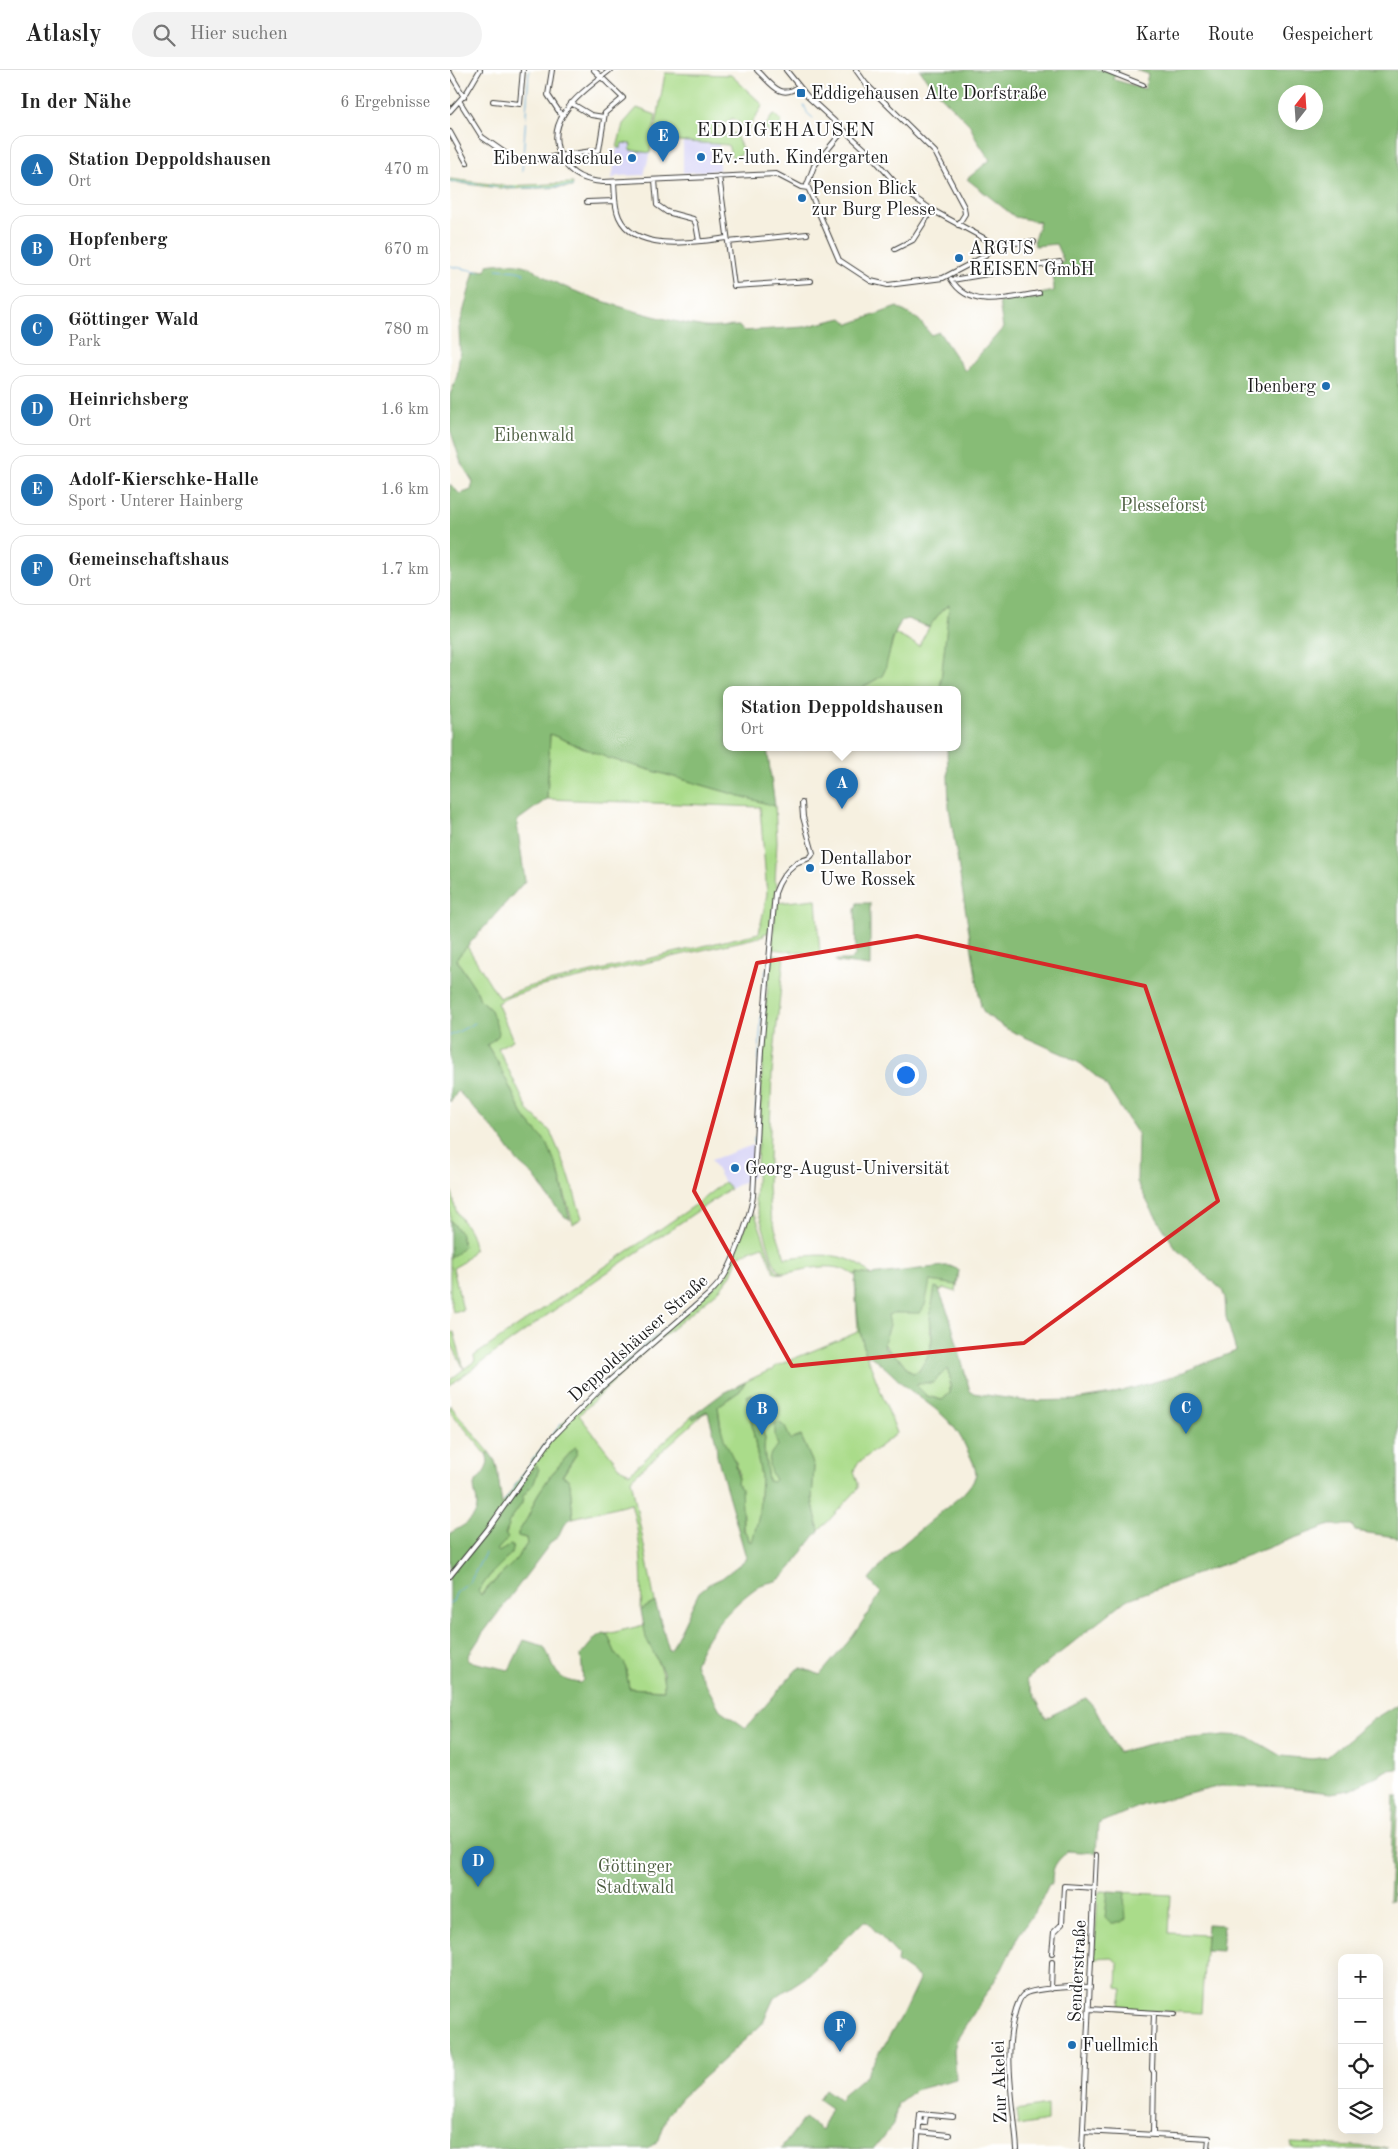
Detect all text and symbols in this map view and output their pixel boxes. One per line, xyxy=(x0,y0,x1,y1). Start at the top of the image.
search box xyxy=(132,12,482,57)
icon: search xyxy=(150,21,178,49)
text: Atlasly xyxy=(25,23,102,47)
text: Hier suchen xyxy=(190,25,288,44)
text: Karte xyxy=(1135,26,1180,44)
text: Route xyxy=(1208,26,1254,44)
text: Gespeichert xyxy=(1282,26,1373,44)
place label: Eddigehausen Alte Dorfstraße xyxy=(811,85,1047,103)
north arrow xyxy=(1278,85,1323,130)
marker: Eddigehausen Alte Dorfstraße xyxy=(795,87,807,99)
text: In der Nähe xyxy=(20,92,131,113)
text: 6 Ergebnisse xyxy=(340,95,430,111)
pin: E xyxy=(647,121,679,162)
district label: EDDIGEHAUSEN xyxy=(696,121,876,141)
place label: Ev.-luth. Kindergarten xyxy=(711,149,889,167)
place label: Eibenwaldschule xyxy=(493,150,622,168)
text: Station Deppoldshausen xyxy=(68,151,271,170)
marker: Ev.-luth. Kindergarten xyxy=(695,151,707,163)
marker: Eibenwaldschule xyxy=(626,152,638,164)
text: A xyxy=(31,162,43,178)
text: 470 m xyxy=(384,162,429,178)
text: Ort xyxy=(68,174,91,190)
place label: Pension Blick zur Burg Plesse xyxy=(812,180,935,219)
marker: Pension Blick zur Burg Plesse xyxy=(796,192,808,204)
text: Hopfenberg xyxy=(68,231,168,250)
place label: ARGUS REISEN GmbH xyxy=(969,240,1095,279)
text: B xyxy=(31,242,43,258)
text: 670 m xyxy=(384,242,429,258)
marker: ARGUS REISEN GmbH xyxy=(953,252,965,264)
text: Ort xyxy=(68,254,91,270)
text: Göttinger Wald xyxy=(68,311,199,330)
text: C xyxy=(32,322,42,338)
text: 780 m xyxy=(384,322,429,338)
text: Park xyxy=(68,334,101,350)
place label: Ibenberg xyxy=(1247,378,1316,396)
marker: Ibenberg xyxy=(1320,380,1332,392)
text: Heinrichsberg xyxy=(68,391,188,410)
text: D xyxy=(31,402,43,418)
text: 1.6 km xyxy=(380,402,429,418)
text: Ort xyxy=(68,414,91,430)
park label: Eibenwald xyxy=(493,427,575,445)
text: Adolf-Kierschke-Halle xyxy=(68,471,259,490)
text: E xyxy=(31,482,43,498)
text: 1.6 km xyxy=(380,482,429,498)
text: Sport · Unterer Hainberg xyxy=(68,494,243,510)
park label: Plesseforst xyxy=(1120,497,1206,515)
text: Gemeinschaftshaus xyxy=(68,551,229,570)
text: F xyxy=(32,562,42,578)
text: 1.7 km xyxy=(380,562,429,578)
text: Ort xyxy=(68,574,91,590)
popup xyxy=(723,686,961,751)
text: Station Deppoldshausen xyxy=(740,699,944,718)
text: Ort xyxy=(740,722,764,738)
pin: A xyxy=(826,768,858,809)
place label: Dentallabor Uwe Rossek xyxy=(820,850,916,889)
marker: Dentallabor Uwe Rossek xyxy=(804,862,816,874)
your location xyxy=(893,1062,919,1088)
place label: Georg-August-Universität xyxy=(745,1160,950,1178)
marker: Georg-August-Universität xyxy=(729,1162,741,1174)
street label: Deppoldshäuser Straße xyxy=(566,1272,712,1406)
pin: C xyxy=(1170,1393,1202,1434)
pin: B xyxy=(746,1394,778,1435)
pin: D xyxy=(462,1846,494,1887)
park label: Göttinger Stadtwald xyxy=(596,1858,674,1897)
street label: Senderstraße xyxy=(1066,1919,1090,2023)
map controls xyxy=(1338,1954,1383,2134)
button: + xyxy=(1338,1954,1383,1999)
button: − xyxy=(1338,1999,1383,2044)
pin: F xyxy=(824,2011,856,2052)
place label: Fuellmich xyxy=(1082,2037,1159,2055)
marker: Fuellmich xyxy=(1066,2039,1078,2051)
street label: Zur Akelei xyxy=(990,2040,1010,2124)
button: locate xyxy=(1338,2044,1383,2089)
button: layers xyxy=(1338,2089,1383,2134)

